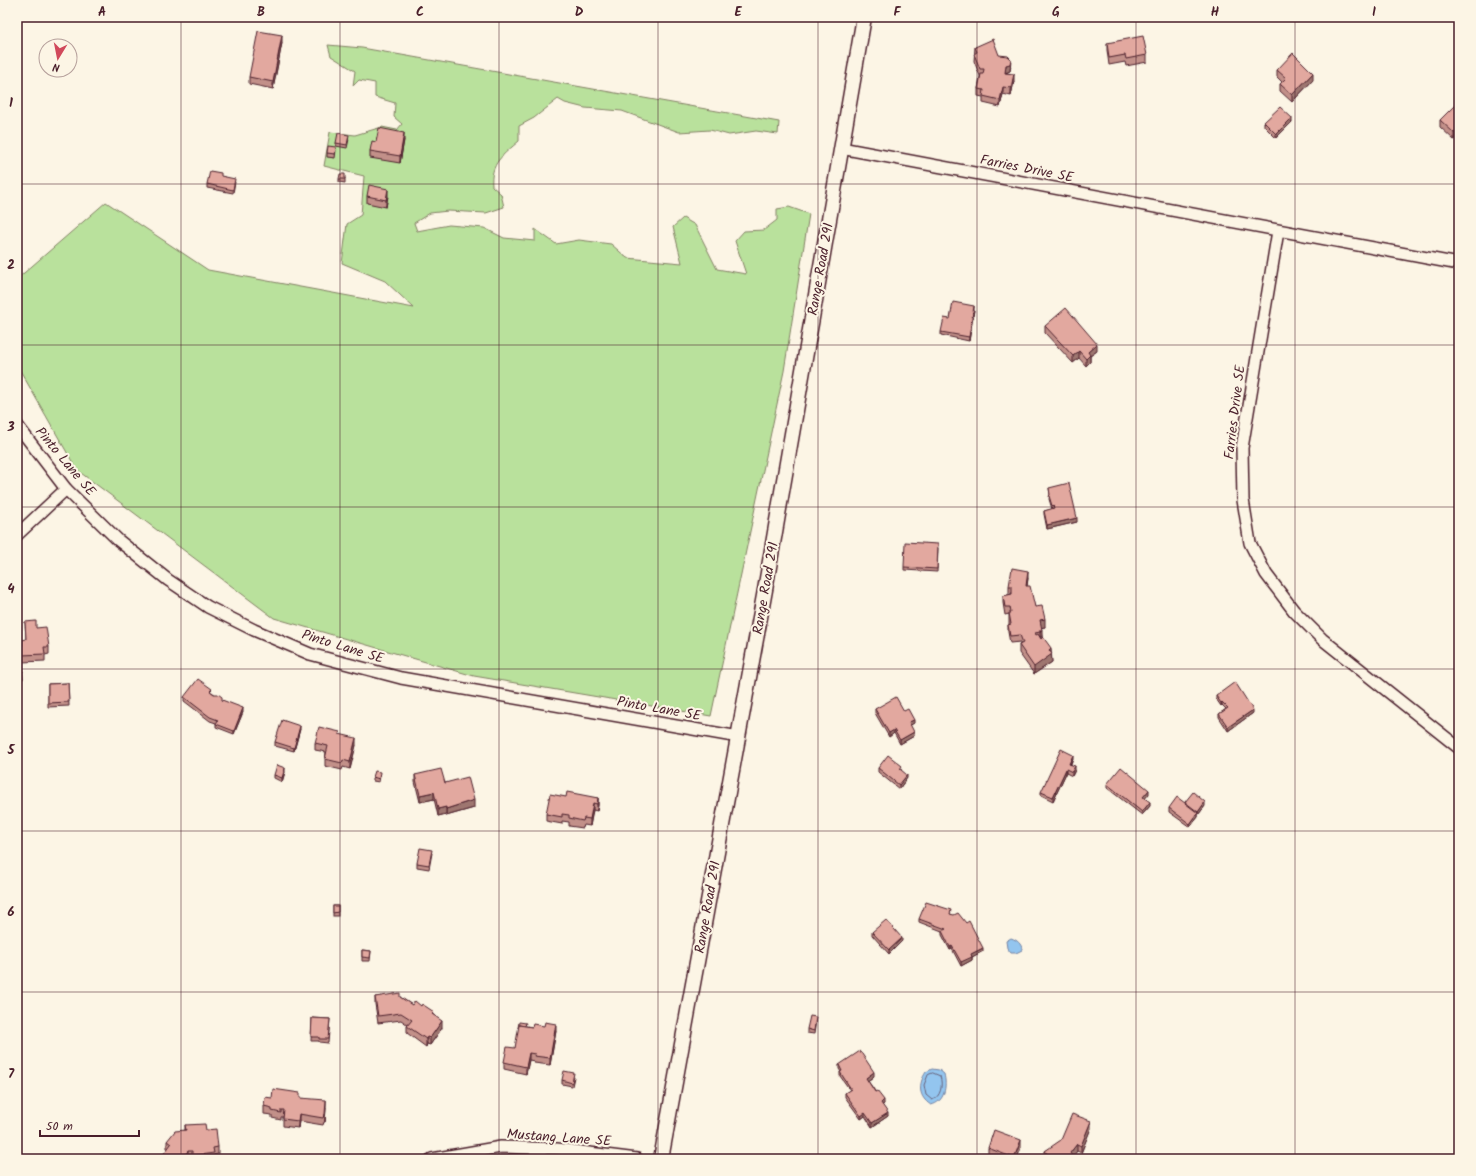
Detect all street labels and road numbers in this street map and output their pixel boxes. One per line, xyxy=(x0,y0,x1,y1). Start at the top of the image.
street label: Farries Drive SE xyxy=(978,149,1076,189)
street label: Range Road 291 xyxy=(802,221,840,317)
street label: Farries Drive SE xyxy=(1218,363,1252,461)
street label: Pinto Lane SE xyxy=(29,422,101,502)
street label: Range Road 291 xyxy=(747,540,785,636)
street label: Pinto Lane SE xyxy=(299,624,387,670)
street label: Pinto Lane SE xyxy=(615,691,703,727)
street label: Range Road 291 xyxy=(689,859,727,955)
street label: Mustang Lane SE xyxy=(506,1123,613,1153)

